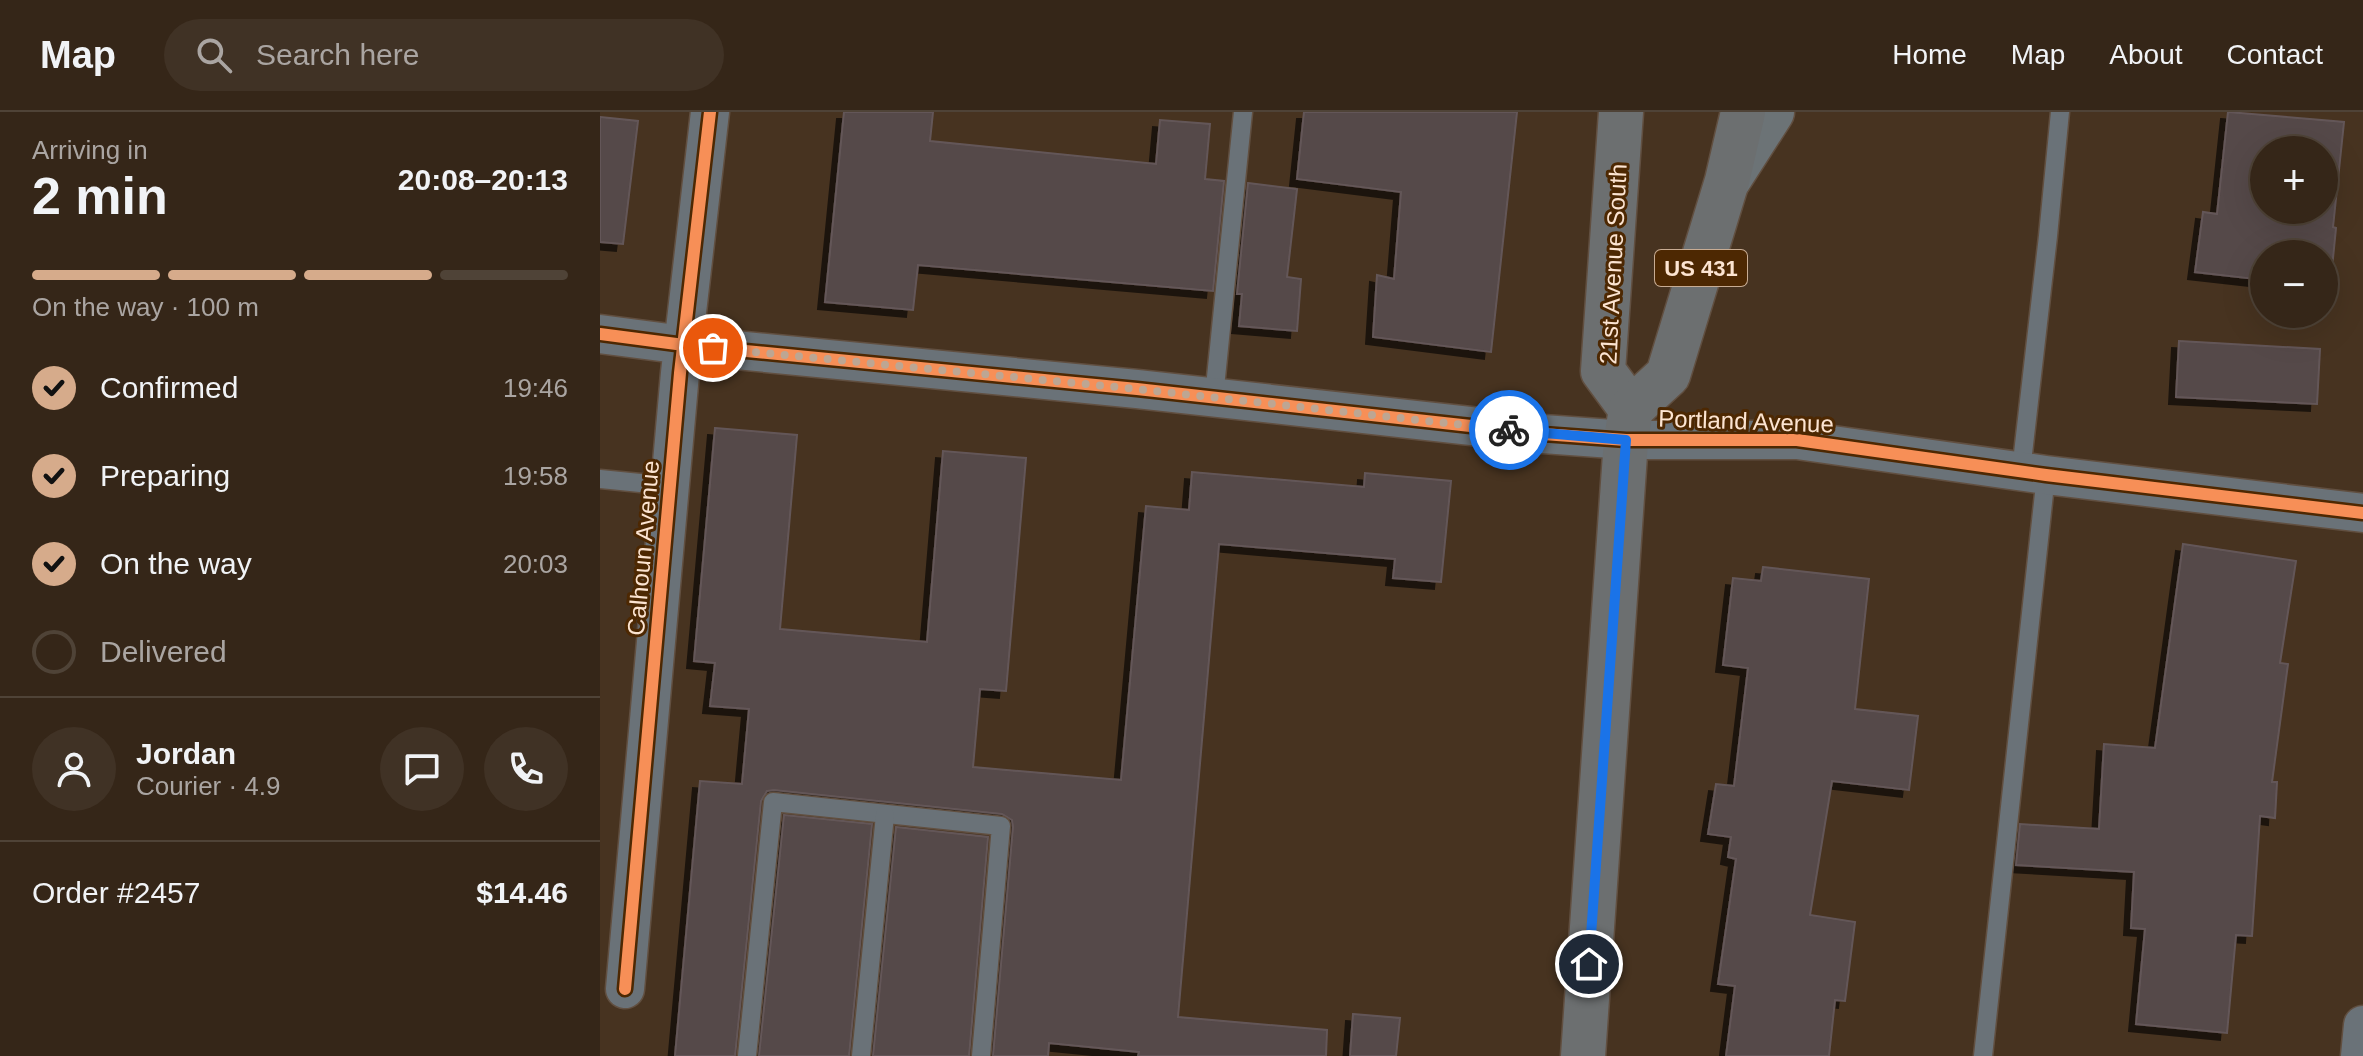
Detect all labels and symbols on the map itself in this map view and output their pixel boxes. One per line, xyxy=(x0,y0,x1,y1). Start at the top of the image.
street label: 21st Avenue South xyxy=(1594,163,1632,365)
road number: US 431 xyxy=(1655,250,1747,286)
pin xyxy=(679,314,747,382)
courier xyxy=(1469,390,1549,470)
street label: Portland Avenue xyxy=(1658,404,1834,438)
street label: Calhoun Avenue xyxy=(622,459,664,637)
pin xyxy=(1555,930,1623,998)

